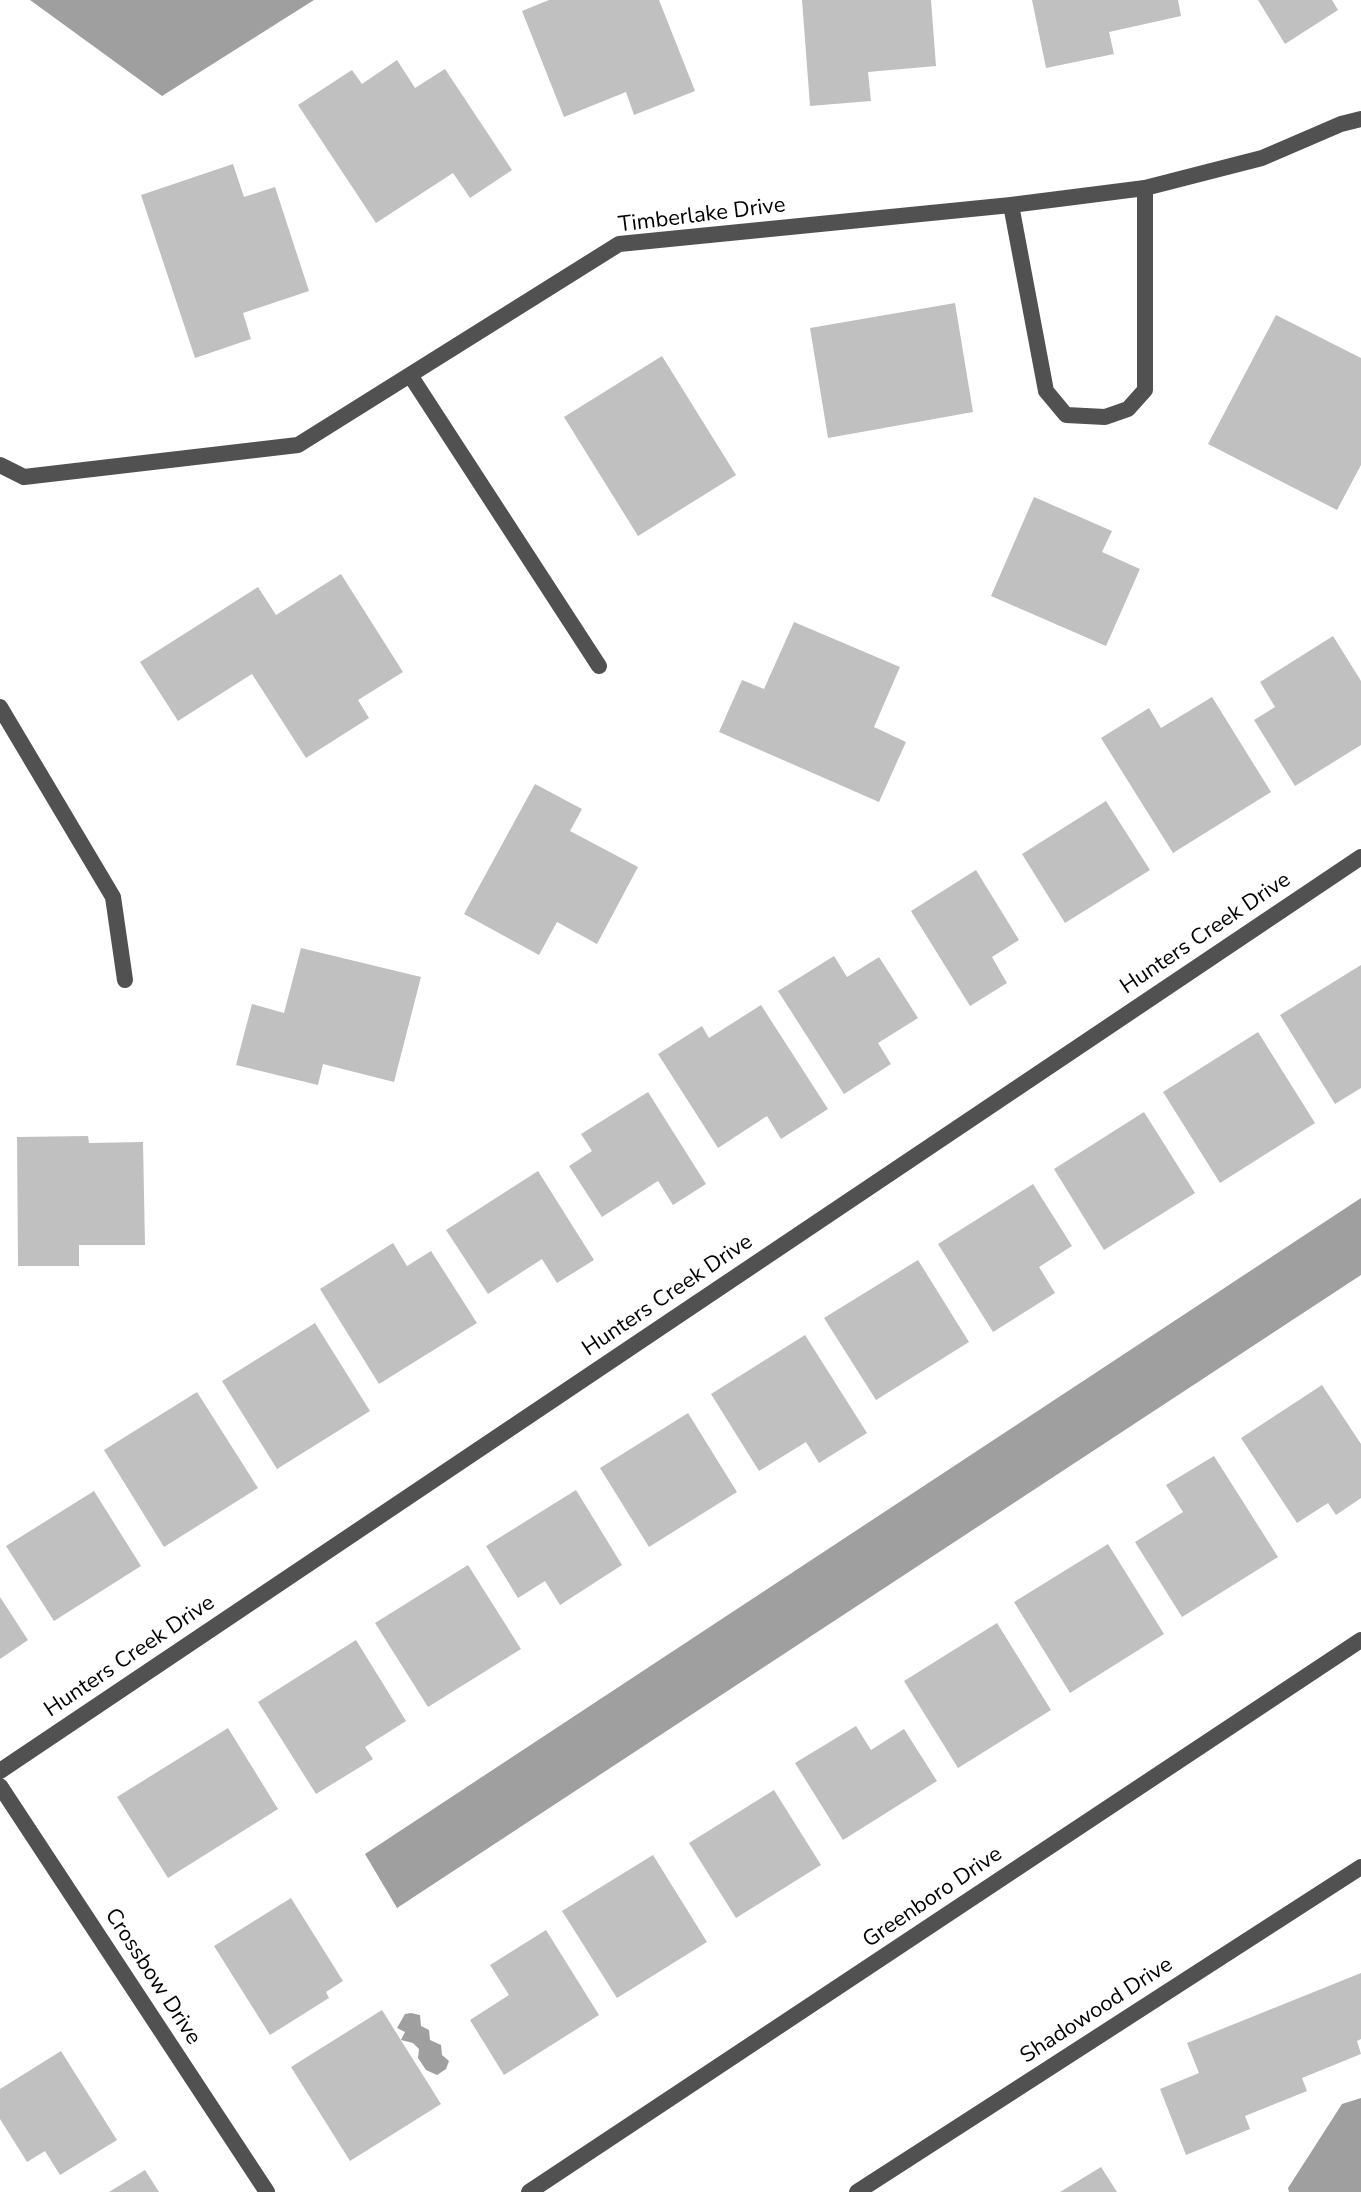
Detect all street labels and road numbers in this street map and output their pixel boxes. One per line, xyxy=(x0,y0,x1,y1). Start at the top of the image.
street label: Timberlake Drive xyxy=(617,193,787,239)
street label: Hunters Creek Drive xyxy=(1116,867,1296,1001)
street label: Hunters Creek Drive xyxy=(578,1229,758,1363)
street label: Hunters Creek Drive xyxy=(40,1590,220,1724)
street label: Greenboro Drive xyxy=(858,1842,1008,1954)
street label: Crossbow Drive xyxy=(98,1904,206,2050)
street label: Shadowood Drive xyxy=(1016,1952,1178,2070)

